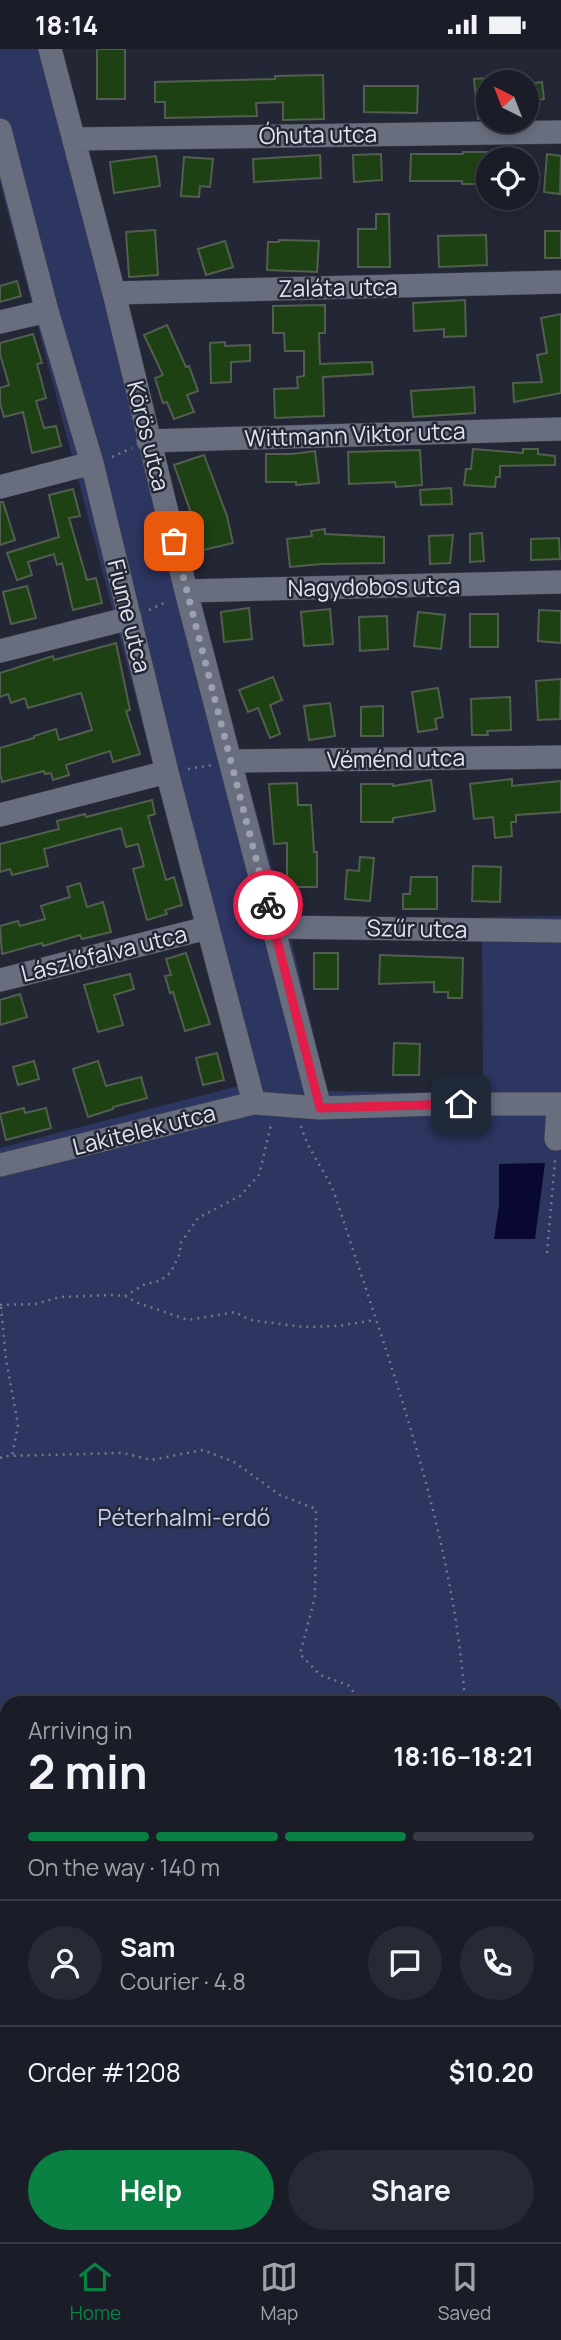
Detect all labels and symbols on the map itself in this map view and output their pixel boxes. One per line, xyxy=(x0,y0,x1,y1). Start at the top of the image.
north arrow xyxy=(476,70,539,133)
street label: Óhuta utca xyxy=(259,117,377,151)
street label: Zaláta utca xyxy=(278,270,398,304)
street label: Körös utca xyxy=(120,377,178,494)
street label: Wittmann Viktor utca xyxy=(244,414,466,454)
pin xyxy=(144,511,204,571)
street label: Fiume utca xyxy=(100,556,160,676)
street label: Nagydobos utca xyxy=(287,568,461,604)
street label: Véménd utca xyxy=(327,741,465,775)
courier xyxy=(233,870,303,940)
street label: Szűr utca xyxy=(366,911,468,945)
street label: Lászlófalva utca xyxy=(17,917,190,989)
pin xyxy=(431,1074,491,1134)
street label: Lakitelek utca xyxy=(69,1096,219,1162)
park label: Péterhalmi-erdő xyxy=(98,1501,270,1533)

